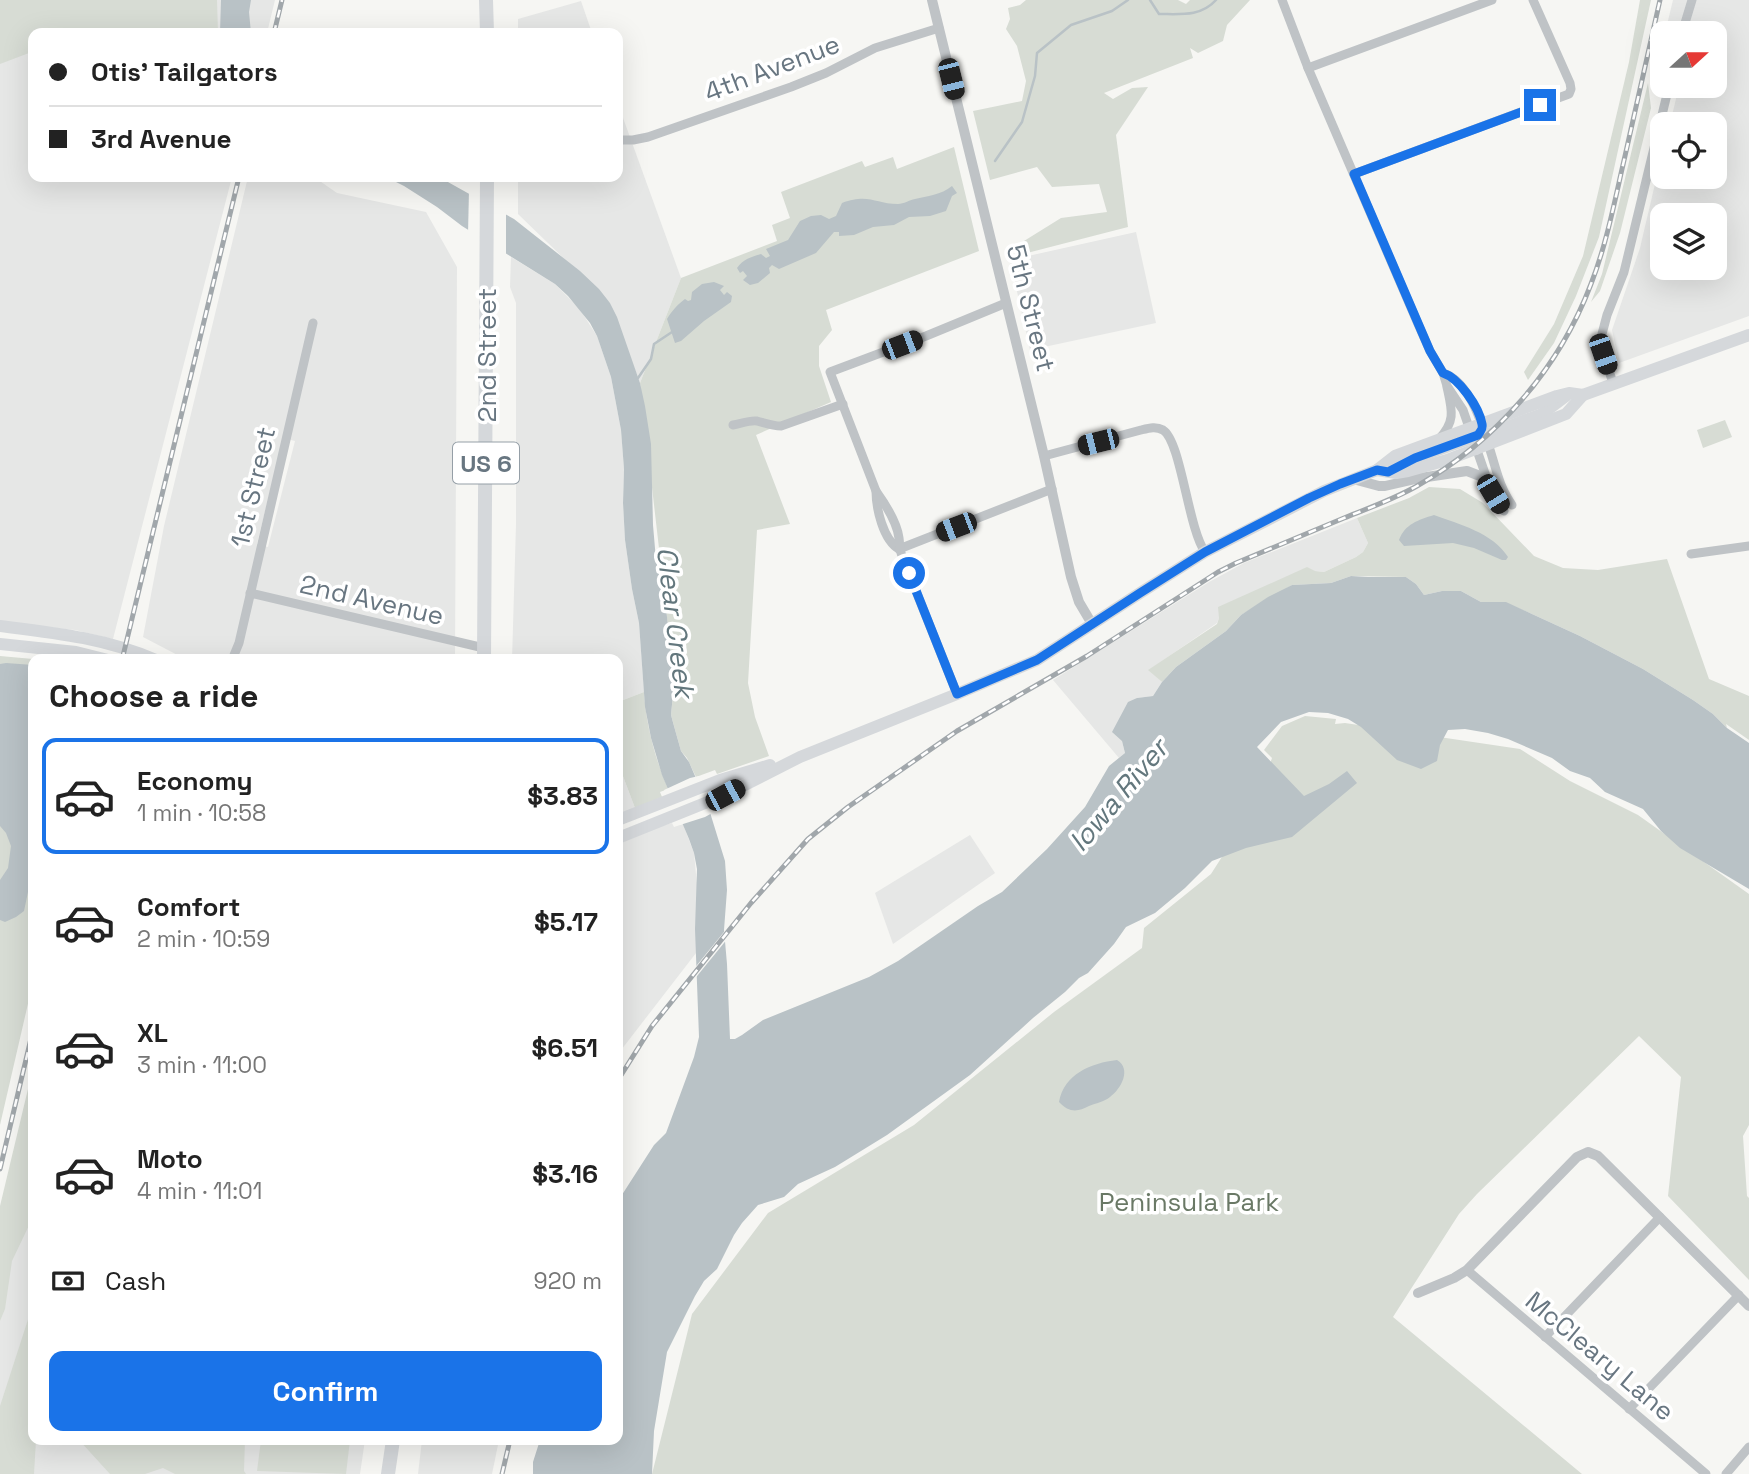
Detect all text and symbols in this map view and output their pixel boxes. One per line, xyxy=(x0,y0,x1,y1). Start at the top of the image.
north arrow xyxy=(1650,21,1727,98)
map controls xyxy=(1650,21,1727,280)
street label: 4th Avenue xyxy=(699,27,845,109)
text: Otis' Tailgators xyxy=(91,55,278,89)
car xyxy=(936,56,967,102)
route end xyxy=(1524,89,1556,121)
button: locate xyxy=(1650,112,1727,189)
text: 3rd Avenue xyxy=(91,122,231,156)
button: layers xyxy=(1650,203,1727,280)
street label: 5th Street xyxy=(999,241,1063,375)
street label: 2nd Street xyxy=(470,288,504,422)
car xyxy=(879,328,926,362)
car xyxy=(1587,331,1620,377)
street label: 1st Street xyxy=(223,424,283,550)
car xyxy=(1076,427,1121,457)
road number: US 6 xyxy=(453,442,519,484)
car xyxy=(1474,471,1513,517)
car xyxy=(933,510,980,544)
water label: Clear Creek xyxy=(649,545,703,702)
route start xyxy=(893,557,925,589)
street label: 2nd Avenue xyxy=(297,567,447,633)
text: Choose a ride xyxy=(49,676,259,716)
water label: Iowa River xyxy=(1061,729,1178,858)
text: Economy xyxy=(137,764,253,798)
icon: car xyxy=(53,765,116,828)
car xyxy=(702,776,749,814)
text: $3.83 xyxy=(527,779,598,813)
text: 1 min · 10:58 xyxy=(137,798,266,828)
text: Comfort xyxy=(137,890,240,924)
icon: car xyxy=(53,891,116,954)
text: $5.17 xyxy=(534,905,598,939)
text: 2 min · 10:59 xyxy=(137,924,270,954)
text: XL xyxy=(137,1016,168,1050)
icon: car xyxy=(53,1017,116,1080)
text: $6.51 xyxy=(532,1031,598,1065)
text: 3 min · 11:00 xyxy=(137,1050,267,1080)
text: Moto xyxy=(137,1142,203,1176)
icon: car xyxy=(53,1143,116,1206)
text: $3.16 xyxy=(532,1157,598,1191)
text: 4 min · 11:01 xyxy=(137,1176,262,1206)
park label: Peninsula Park xyxy=(1099,1185,1279,1219)
icon: cash xyxy=(49,1262,87,1300)
text: Cash xyxy=(105,1264,166,1298)
text: 920 m xyxy=(534,1266,602,1296)
street label: McCleary Lane xyxy=(1518,1284,1682,1428)
button: Confirm xyxy=(49,1351,602,1431)

